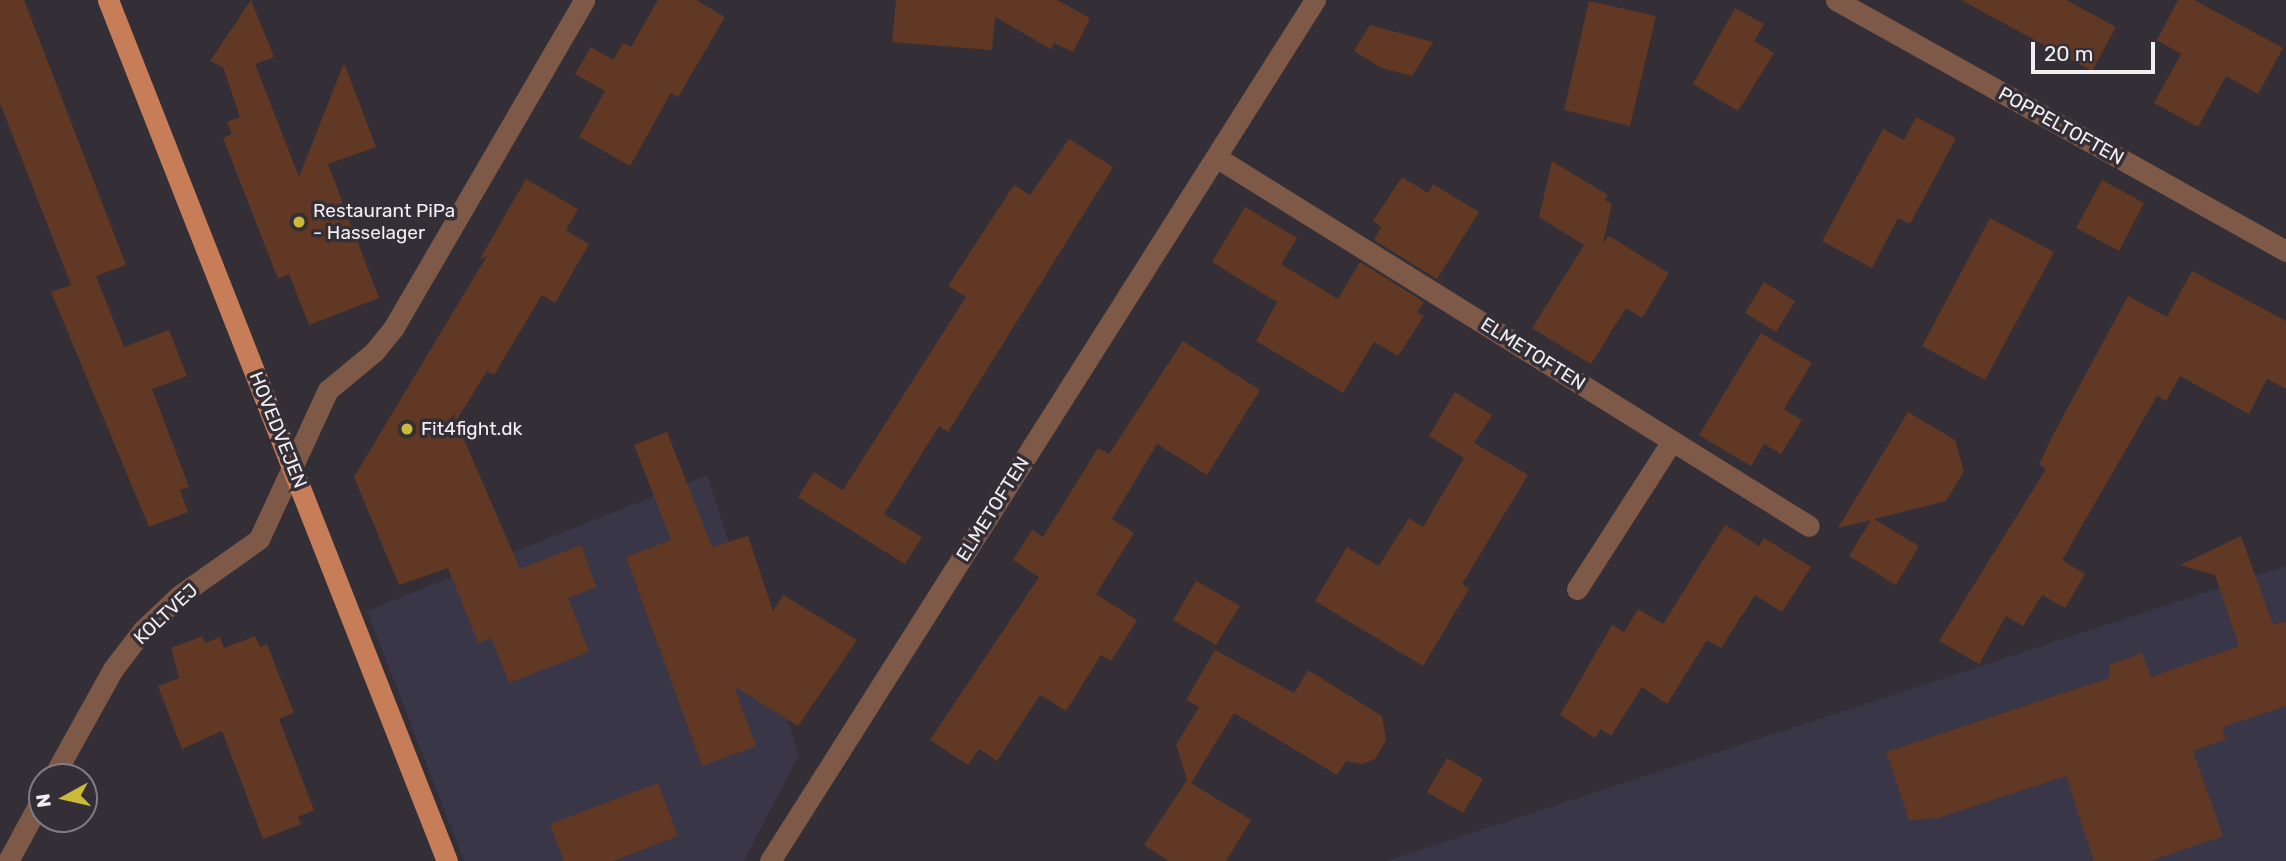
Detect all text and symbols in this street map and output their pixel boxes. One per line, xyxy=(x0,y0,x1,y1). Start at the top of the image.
scale bar xyxy=(2034,28,2158,72)
text: 20 m xyxy=(2044,41,2093,66)
street label: POPPELTOFTEN xyxy=(1994,82,2128,170)
place label: Restaurant PiPa - Hasselager xyxy=(313,200,455,244)
marker: Restaurant PiPa - Hasselager xyxy=(291,214,307,230)
street label: ELMETOFTEN xyxy=(1476,313,1590,395)
street label: HOVEDVEJEN xyxy=(244,368,312,492)
place label: Fit4fight.dk xyxy=(421,418,522,440)
marker: Fit4fight.dk xyxy=(399,421,415,437)
street label: ELMETOFTEN xyxy=(952,452,1034,566)
street label: KOLTVEJ xyxy=(129,579,203,649)
north arrow xyxy=(28,763,98,833)
text: N xyxy=(31,792,56,809)

